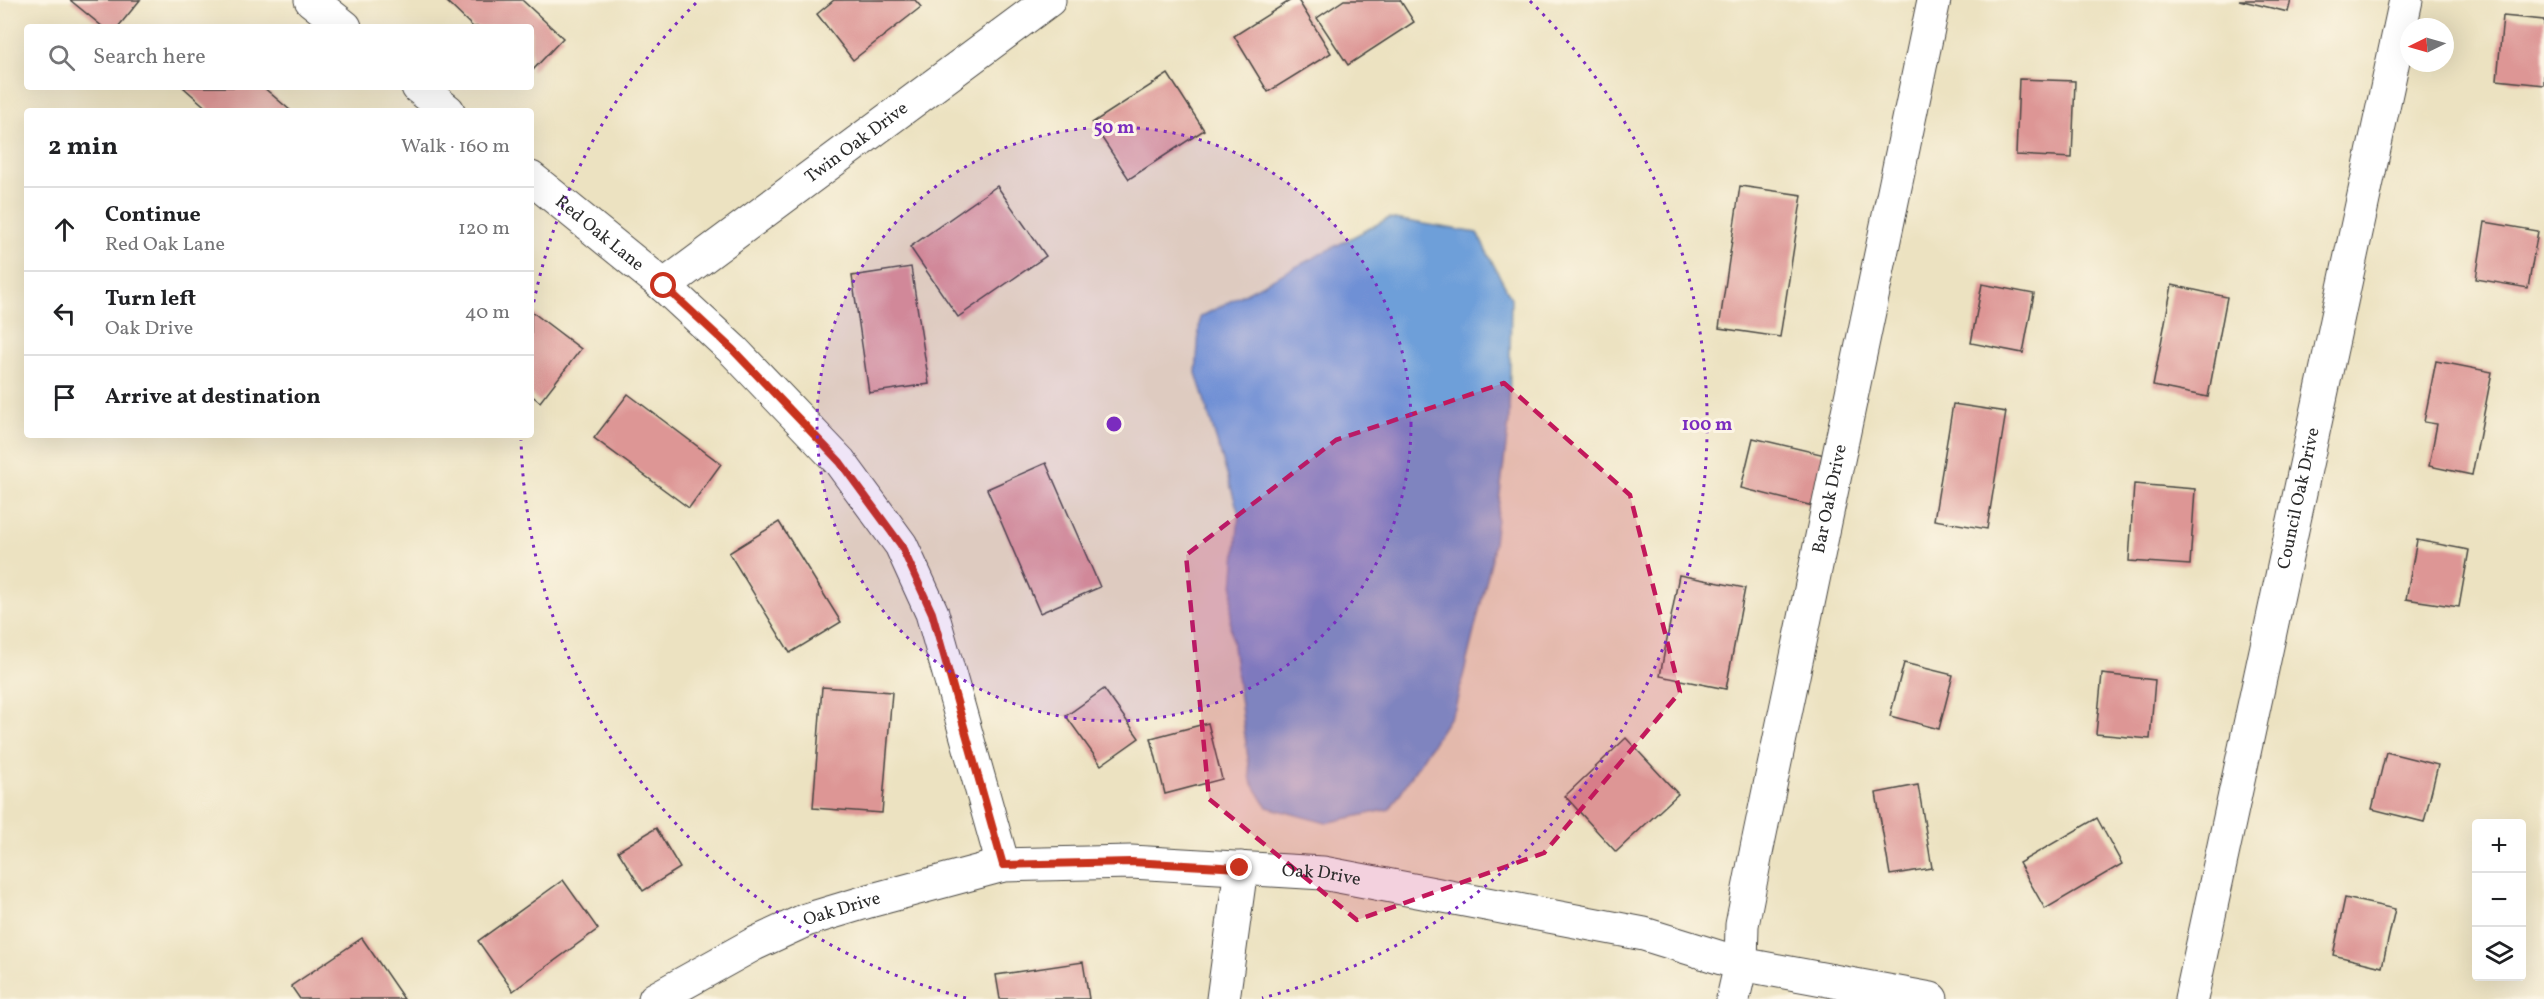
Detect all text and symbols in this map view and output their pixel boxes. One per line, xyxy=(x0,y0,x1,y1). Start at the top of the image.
north arrow xyxy=(2400,18,2454,72)
search box xyxy=(24,24,534,90)
icon: search xyxy=(45,41,78,74)
text: Search here xyxy=(93,42,206,73)
street label: Twin Oak Drive xyxy=(800,96,913,190)
text: 50 m xyxy=(1094,116,1134,141)
text: 2 min xyxy=(48,129,118,165)
text: Walk · 160 m xyxy=(401,133,510,161)
street label: Red Oak Lane xyxy=(549,190,649,277)
text: Continue xyxy=(105,200,201,231)
icon: ahead xyxy=(48,213,81,246)
text: 120 m xyxy=(458,215,510,243)
text: Red Oak Lane xyxy=(105,231,225,259)
route start xyxy=(650,272,676,298)
text: Turn left xyxy=(105,284,196,315)
icon: left xyxy=(48,297,81,330)
text: 40 m xyxy=(465,299,510,327)
text: Oak Drive xyxy=(105,315,193,343)
icon: arrive xyxy=(48,381,81,414)
text: Arrive at destination xyxy=(105,382,321,413)
text: 100 m xyxy=(1682,413,1732,438)
centre of rings xyxy=(1104,414,1124,434)
street label: Council Oak Drive xyxy=(2271,425,2326,572)
street label: Bar Oak Drive xyxy=(1806,442,1853,556)
map controls xyxy=(2472,819,2526,981)
button: + xyxy=(2472,819,2526,873)
route end xyxy=(1226,854,1252,880)
street label: Oak Drive xyxy=(1281,858,1363,892)
button: − xyxy=(2472,873,2526,927)
street label: Oak Drive xyxy=(800,886,883,933)
button: layers xyxy=(2472,927,2526,981)

